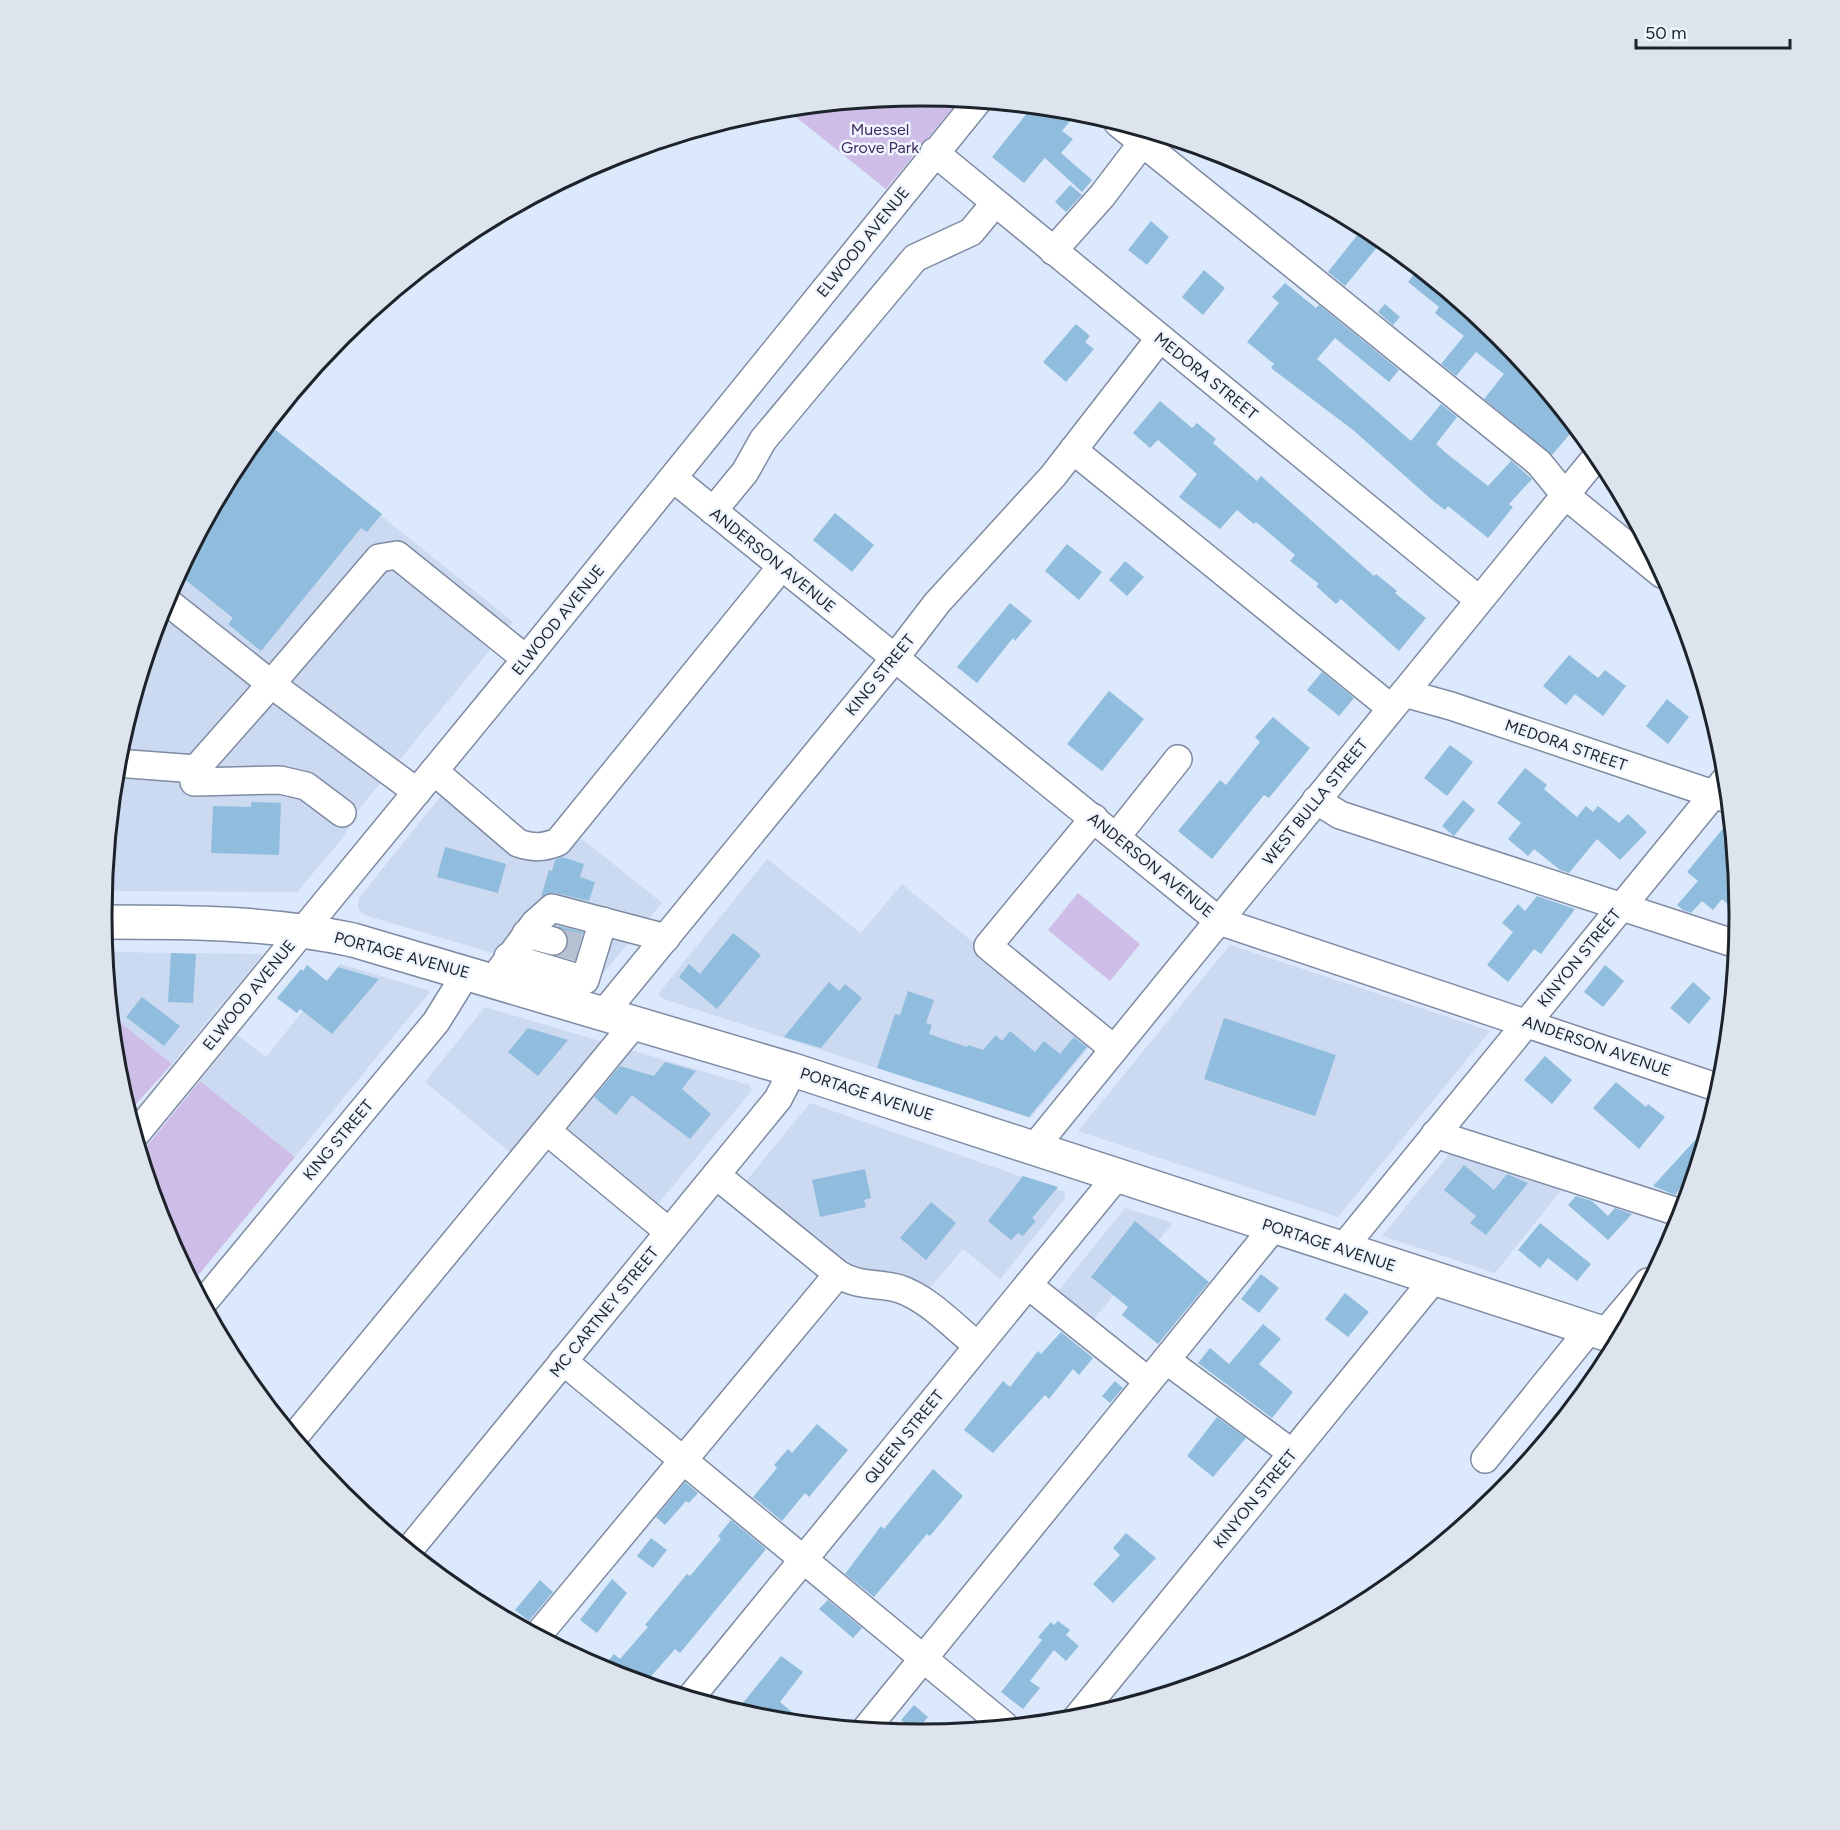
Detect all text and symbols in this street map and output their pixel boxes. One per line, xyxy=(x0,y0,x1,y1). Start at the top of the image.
scale bar xyxy=(1636,12,1790,50)
text: 50 m xyxy=(1645,22,1687,44)
park label: Muessel Grove Park xyxy=(841,120,919,157)
street label: ELWOOD AVENUE xyxy=(813,183,913,301)
street label: MEDORA STREET xyxy=(1150,328,1262,424)
street label: ANDERSON AVENUE xyxy=(706,503,840,617)
street label: ELWOOD AVENUE xyxy=(508,561,608,679)
street label: KING STREET xyxy=(841,630,919,719)
street label: MEDORA STREET xyxy=(1503,715,1630,775)
street label: WEST BULLA STREET xyxy=(1258,735,1372,869)
street label: ANDERSON AVENUE xyxy=(1084,808,1218,922)
street label: KINYON STREET xyxy=(1533,905,1625,1011)
street label: PORTAGE AVENUE xyxy=(332,928,472,982)
street label: ELWOOD AVENUE xyxy=(199,936,299,1054)
street label: ANDERSON AVENUE xyxy=(1520,1012,1674,1080)
street label: PORTAGE AVENUE xyxy=(798,1063,936,1125)
street label: KING STREET xyxy=(299,1096,377,1184)
street label: PORTAGE AVENUE xyxy=(1260,1214,1398,1276)
street label: MC CARTNEY STREET xyxy=(546,1243,662,1381)
street label: QUEEN STREET xyxy=(860,1386,948,1488)
street label: KINYON STREET xyxy=(1209,1446,1301,1552)

